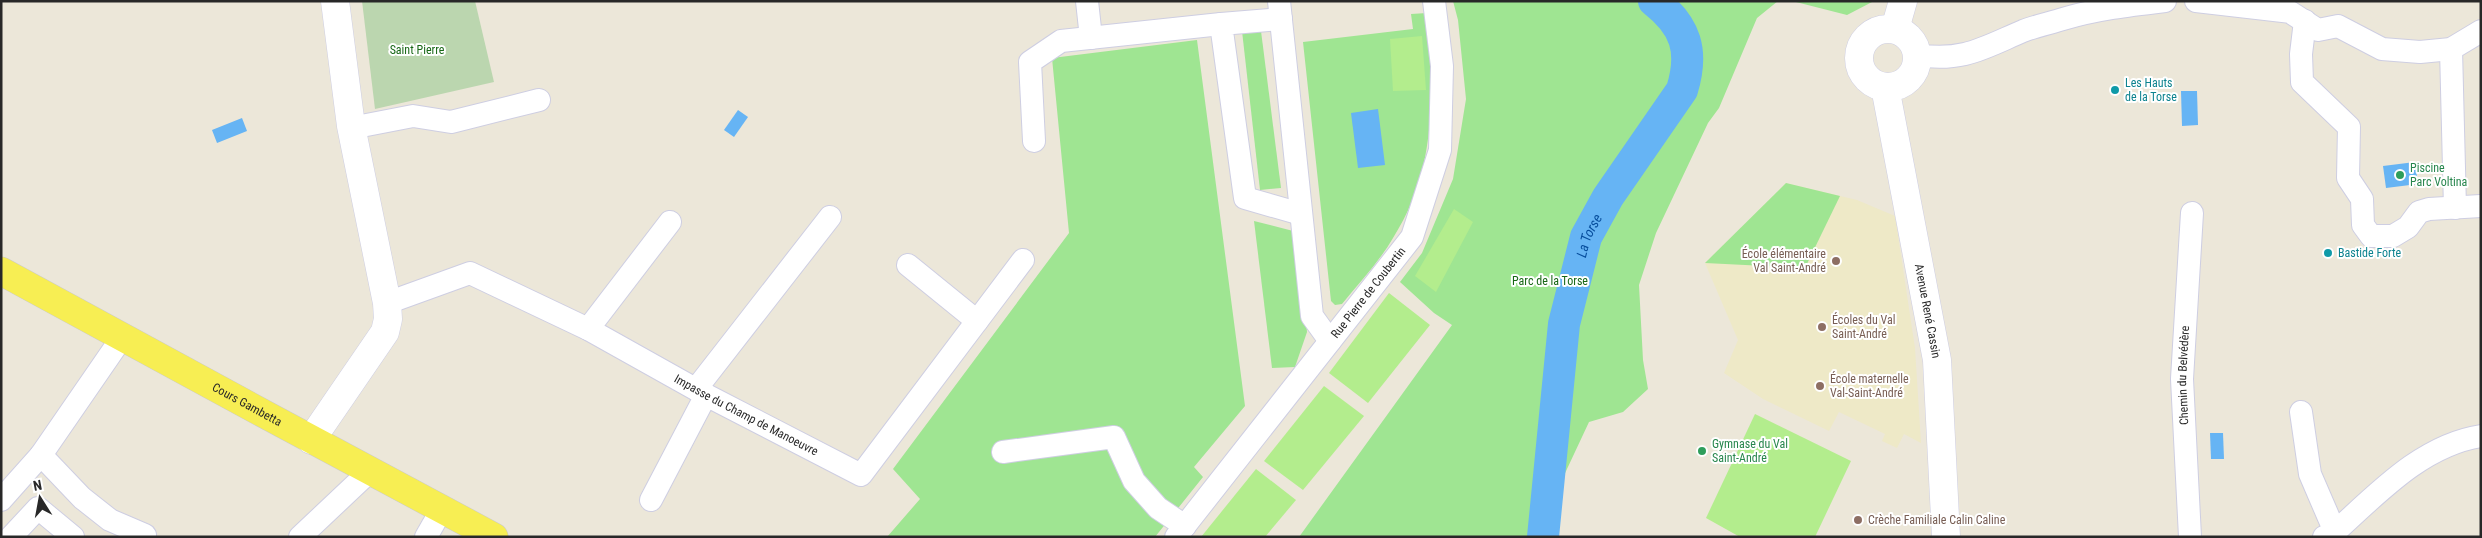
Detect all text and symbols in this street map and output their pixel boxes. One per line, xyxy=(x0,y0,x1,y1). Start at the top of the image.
park label: Saint Pierre xyxy=(390,43,445,57)
place label: Les Hauts de la Torse xyxy=(2125,76,2177,104)
marker: Les Hauts de la Torse xyxy=(2109,84,2121,96)
place label: Piscine Parc Voltina xyxy=(2410,161,2468,189)
marker: Piscine Parc Voltina xyxy=(2394,169,2406,181)
water label: La Torse xyxy=(1573,211,1605,259)
street label: Rue Pierre de Coubertin xyxy=(1328,244,1408,341)
place label: École élémentaire Val Saint-André xyxy=(1742,246,1826,275)
place label: Bastide Forte xyxy=(2338,246,2402,260)
marker: Bastide Forte xyxy=(2322,247,2334,259)
marker: École élémentaire Val Saint-André xyxy=(1830,255,1842,267)
street label: Avenue René Cassin xyxy=(1912,263,1944,359)
park label: Parc de la Torse xyxy=(1512,274,1588,288)
place label: Écoles du Val Saint-André xyxy=(1832,312,1896,341)
marker: Écoles du Val Saint-André xyxy=(1816,321,1828,333)
street label: Chemin du Belvédère xyxy=(2175,325,2192,425)
place label: École maternelle Val-Saint-André xyxy=(1830,371,1909,400)
street label: Impasse du Champ de Manoeuvre xyxy=(672,372,821,459)
street label: Cours Gambetta xyxy=(210,380,284,429)
marker: École maternelle Val-Saint-André xyxy=(1814,380,1826,392)
place label: Gymnase du Val Saint-André xyxy=(1712,437,1788,465)
marker: Gymnase du Val Saint-André xyxy=(1696,445,1708,457)
north arrow xyxy=(15,473,65,523)
text: N xyxy=(32,477,43,494)
place label: Crèche Familiale Calin Caline xyxy=(1868,513,2006,527)
marker: Crèche Familiale Calin Caline xyxy=(1852,514,1864,526)

